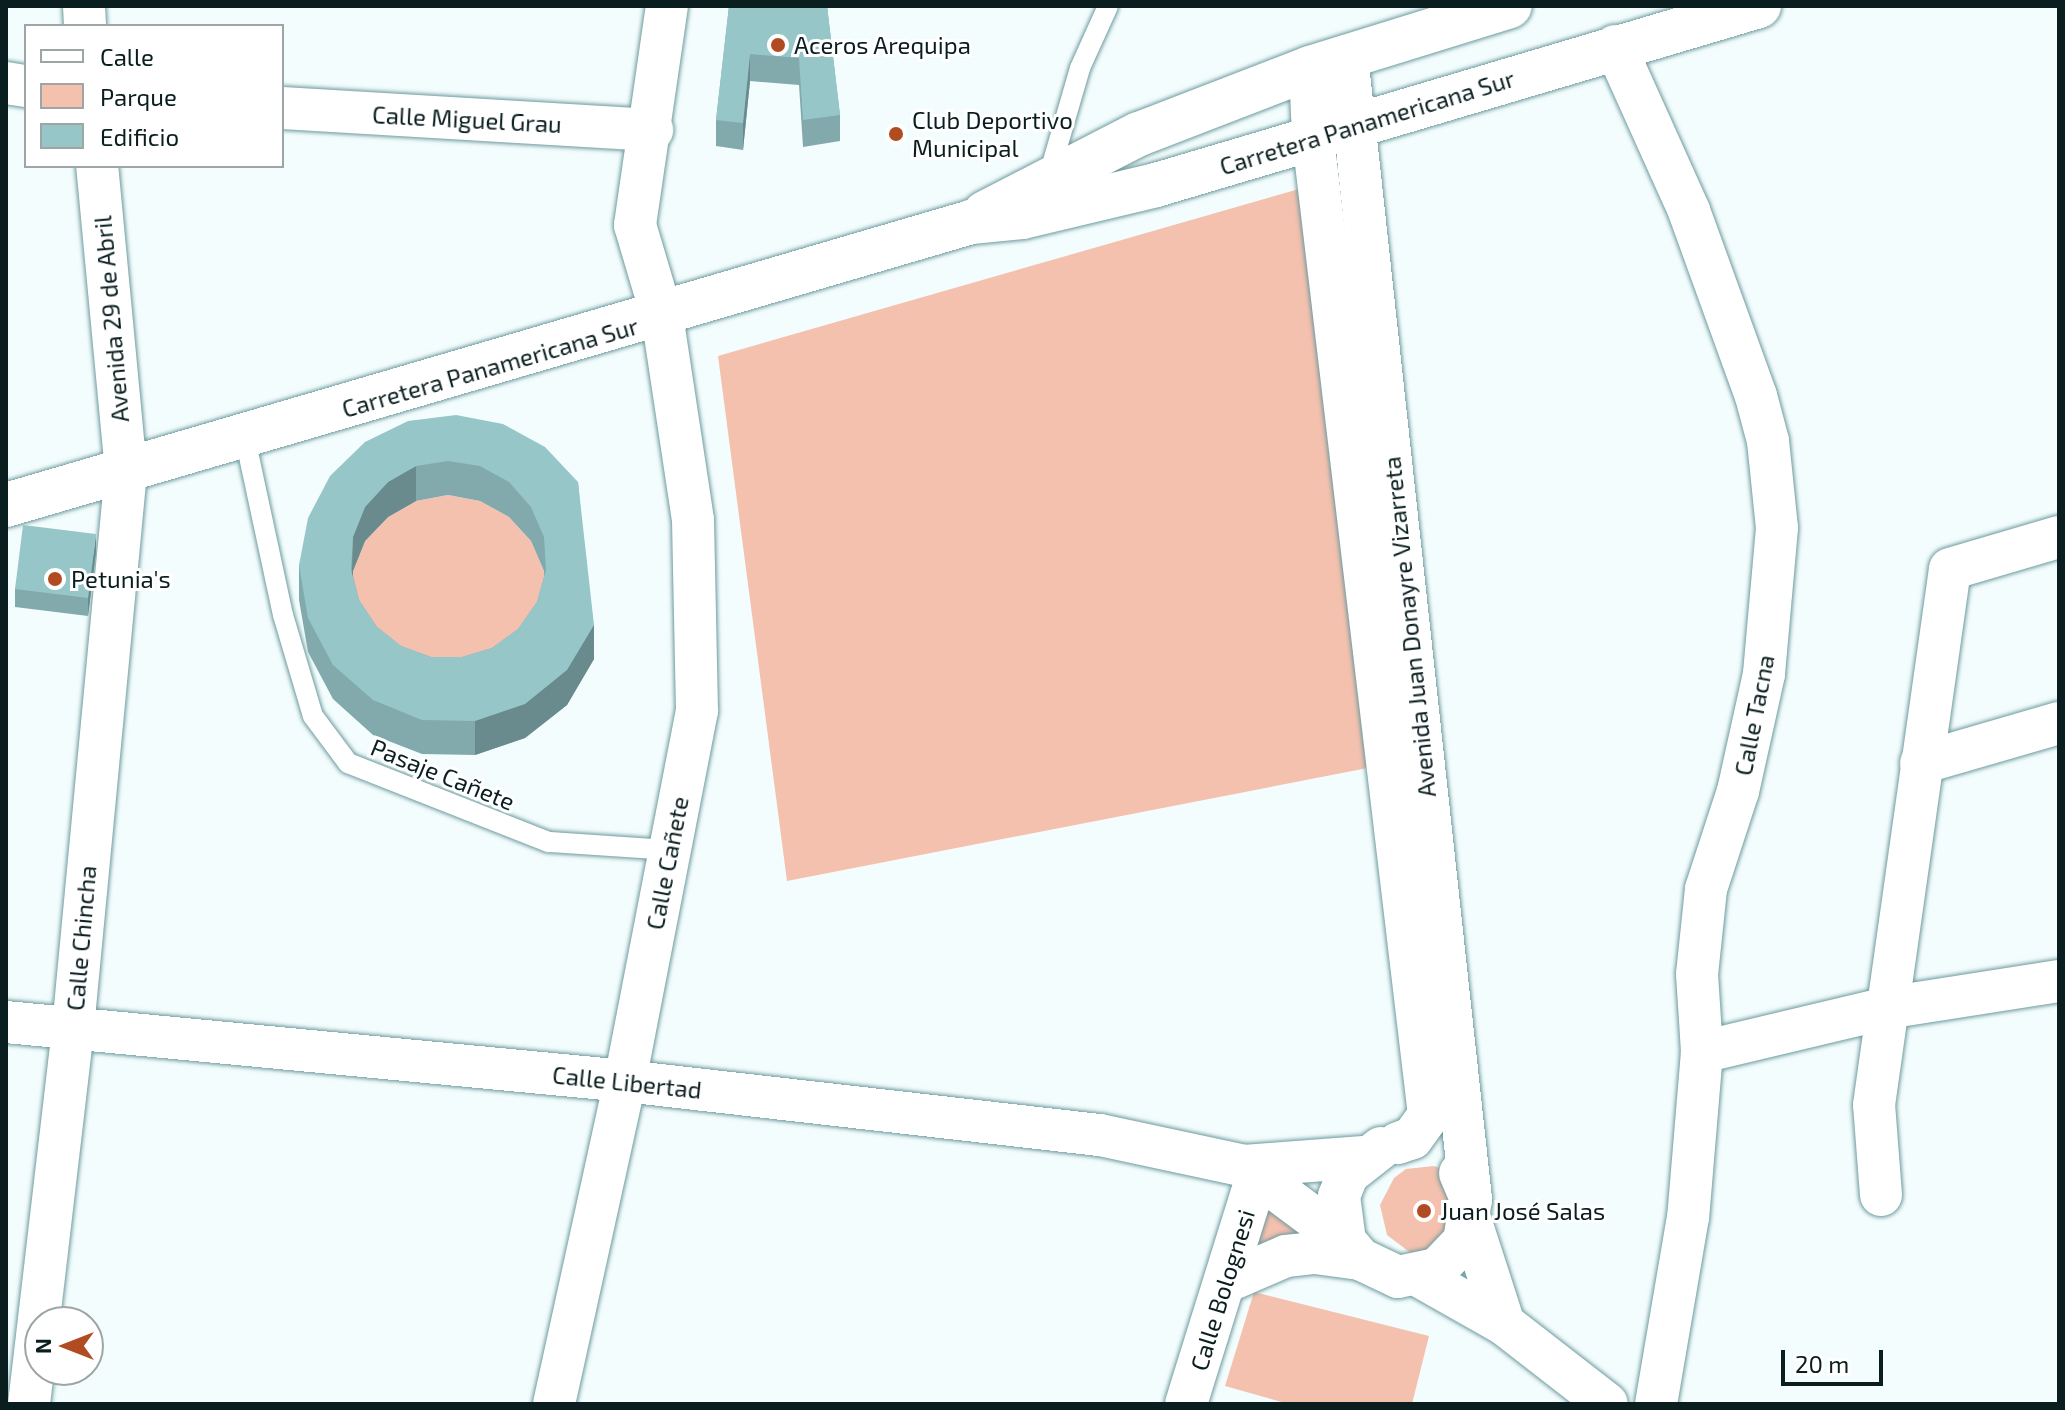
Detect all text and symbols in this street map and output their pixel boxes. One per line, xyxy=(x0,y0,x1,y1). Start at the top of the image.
legend xyxy=(24,24,284,168)
place label: Aceros Arequipa xyxy=(794,31,971,59)
marker: Aceros Arequipa xyxy=(769,36,787,54)
text: Calle xyxy=(100,42,154,71)
street label: Carretera Panamericana Sur xyxy=(1216,63,1518,181)
text: Parque xyxy=(100,82,177,111)
street label: Calle Miguel Grau xyxy=(371,100,563,138)
place label: Club Deportivo Municipal xyxy=(912,106,1073,162)
text: Edificio xyxy=(100,122,179,151)
marker: Club Deportivo Municipal xyxy=(887,125,905,143)
street label: Avenida 29 de Abril xyxy=(88,214,134,424)
street label: Carretera Panamericana Sur xyxy=(339,311,641,423)
street label: Avenida Juan Donayre Vizarreta xyxy=(1377,455,1441,799)
place label: Petunia's xyxy=(71,565,171,593)
marker: Petunia's xyxy=(46,570,64,588)
street label: Calle Tacna xyxy=(1728,652,1780,778)
street label: Pasaje Cañete xyxy=(367,732,519,816)
street label: Calle Cañete xyxy=(640,794,694,932)
street label: Calle Chincha xyxy=(60,864,102,1012)
street label: Calle Libertad xyxy=(551,1060,703,1104)
place label: Juan José Salas xyxy=(1440,1197,1606,1225)
marker: Juan José Salas xyxy=(1415,1202,1433,1220)
street label: Calle Bolognesi xyxy=(1184,1206,1260,1374)
north arrow xyxy=(24,1306,104,1386)
scale bar xyxy=(1785,1334,1887,1384)
text: N xyxy=(29,1338,55,1354)
text: 20 m xyxy=(1795,1349,1849,1378)

